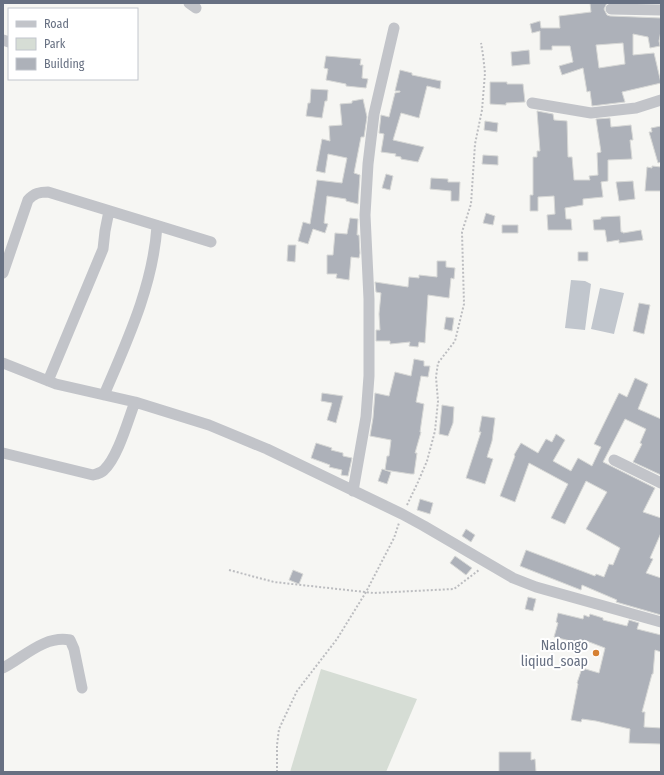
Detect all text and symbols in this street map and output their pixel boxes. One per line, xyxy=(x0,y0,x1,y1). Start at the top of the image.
legend xyxy=(8,8,138,80)
text: Road xyxy=(44,17,69,31)
text: Park xyxy=(44,37,66,51)
text: Building xyxy=(44,57,85,71)
place label: Nalongo liqiud_soap xyxy=(521,637,588,670)
marker: Nalongo liqiud_soap xyxy=(591,648,601,658)

